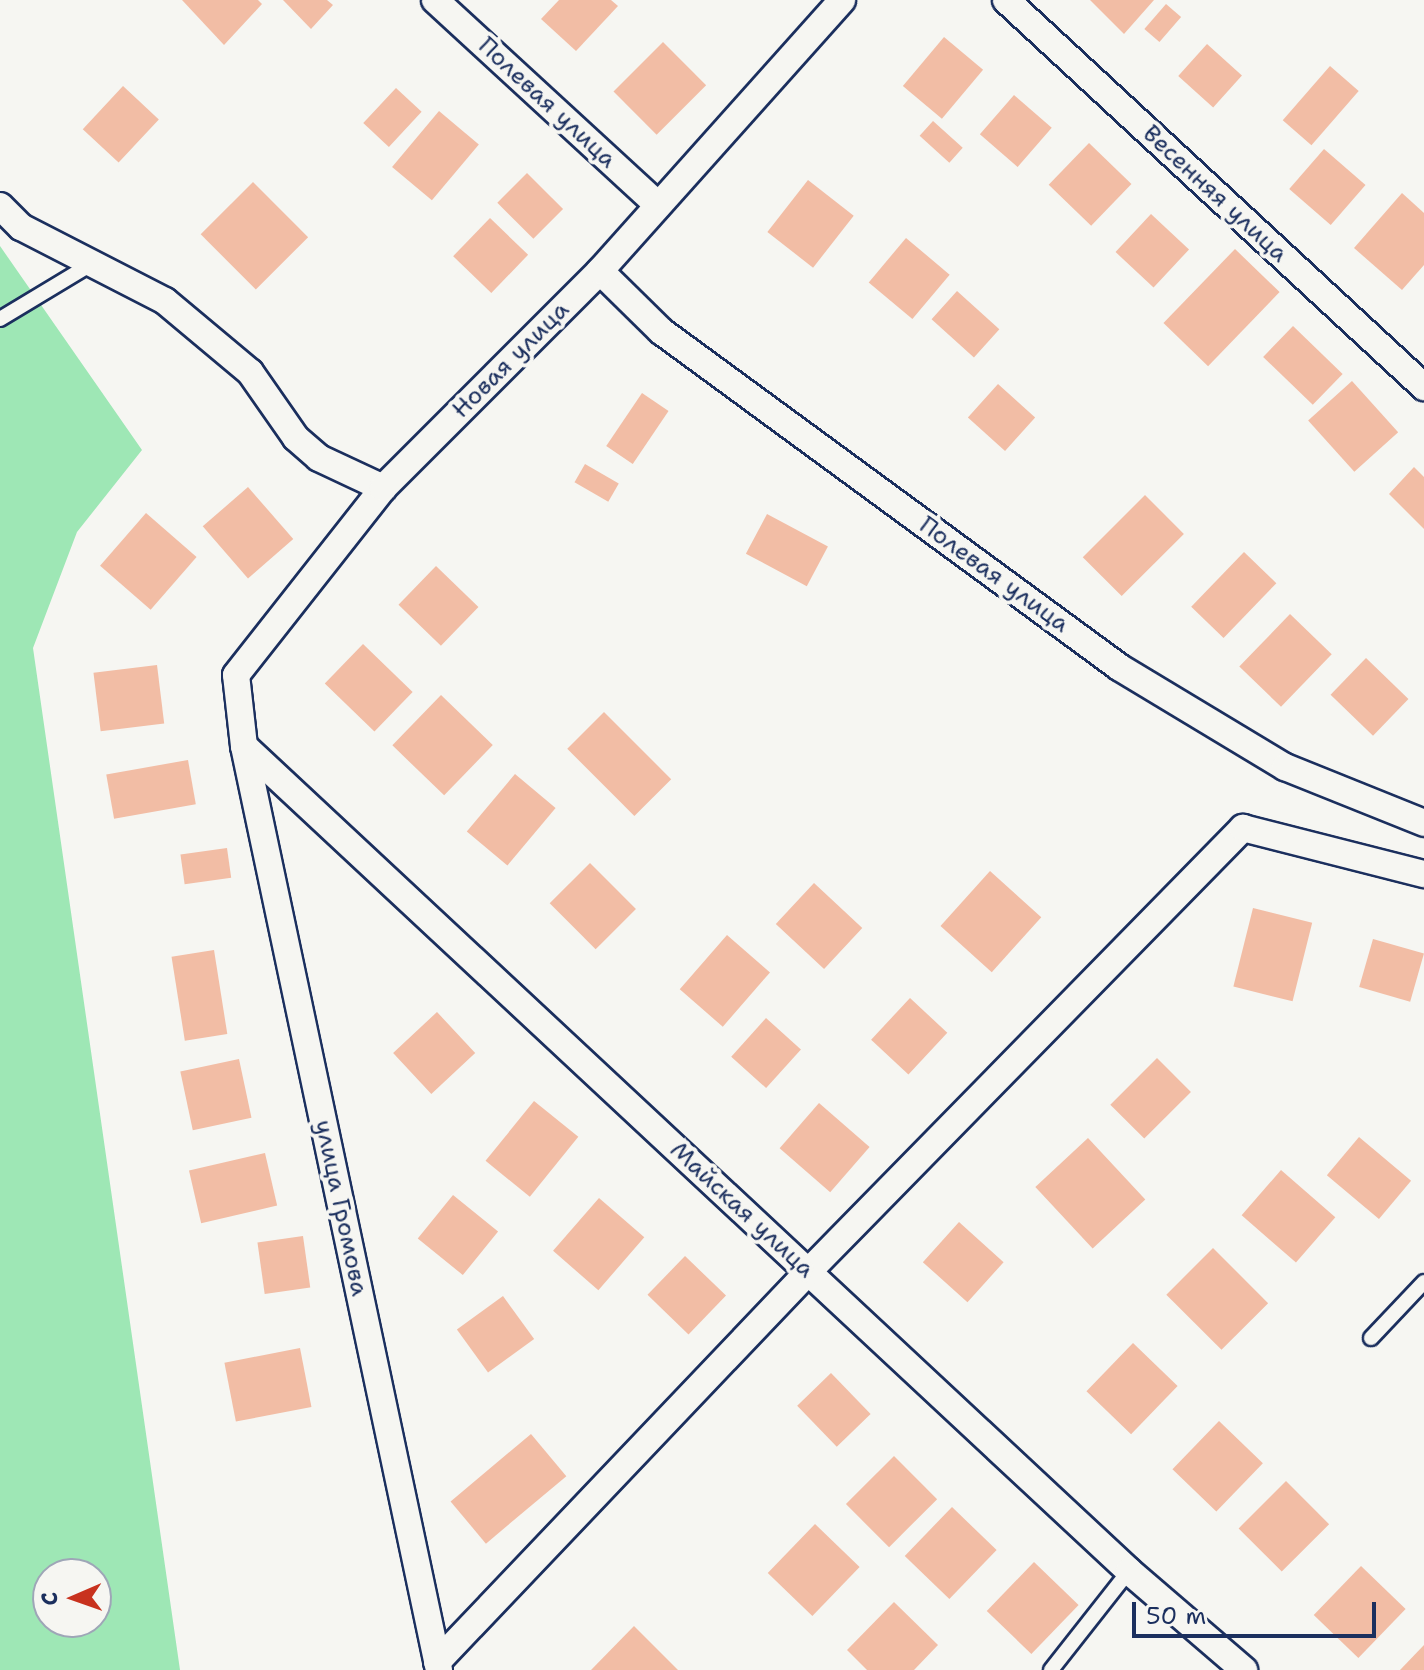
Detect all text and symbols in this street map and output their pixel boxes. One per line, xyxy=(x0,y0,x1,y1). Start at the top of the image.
street label: Полевая улица xyxy=(472,32,622,174)
street label: Весенняя улица xyxy=(1137,119,1293,269)
street label: Новая улица xyxy=(447,296,575,424)
street label: Полевая улица xyxy=(913,511,1075,639)
street label: улица Громова xyxy=(308,1117,374,1299)
street label: Майская улица xyxy=(664,1136,820,1284)
north arrow xyxy=(32,1558,112,1638)
scale bar xyxy=(1136,1586,1380,1636)
text: С xyxy=(35,1592,64,1606)
text: 50 m xyxy=(1146,1600,1206,1632)

